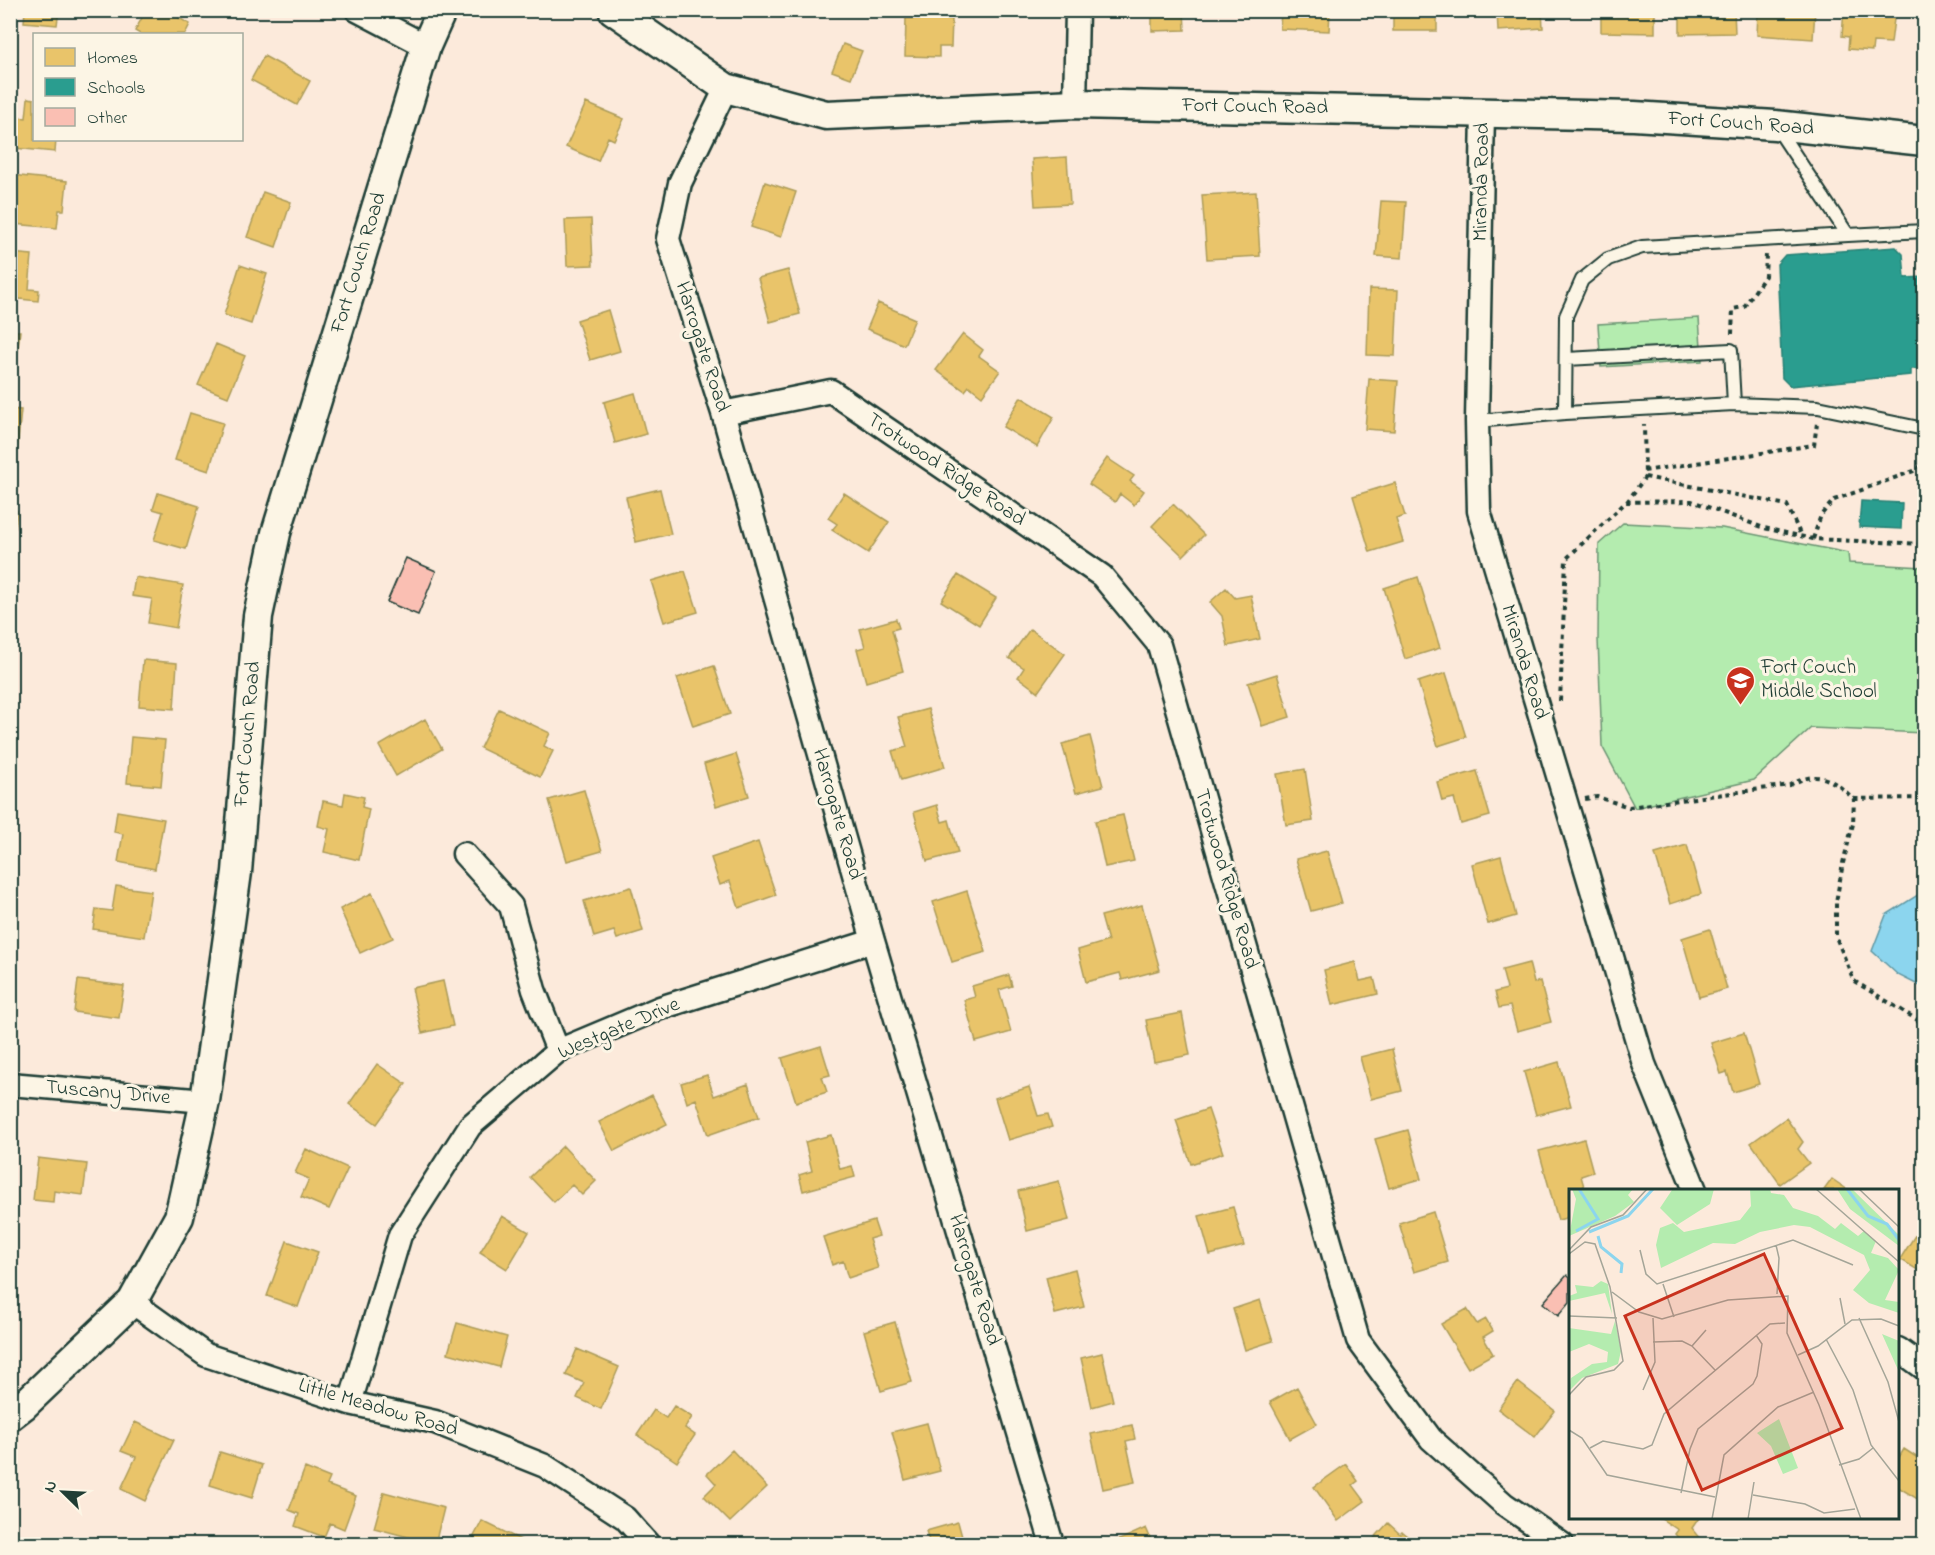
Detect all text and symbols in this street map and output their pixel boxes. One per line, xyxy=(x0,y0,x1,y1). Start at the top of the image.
legend xyxy=(33,33,243,141)
text: Homes xyxy=(87,46,138,72)
text: Schools xyxy=(87,76,145,102)
street label: Fort Couch Road xyxy=(1181,91,1328,123)
street label: Fort Couch Road xyxy=(1666,104,1815,144)
text: Other xyxy=(87,106,127,132)
street label: Miranda Road xyxy=(1466,122,1498,242)
street label: Fort Couch Road xyxy=(323,189,395,338)
street label: Harrogate Road xyxy=(665,278,737,417)
street label: Trotwood Ridge Road xyxy=(859,406,1032,536)
street label: Miranda Road xyxy=(1492,601,1556,723)
place label: Fort Couch Middle School xyxy=(1760,653,1877,707)
street label: Fort Couch Road xyxy=(227,660,269,809)
school or university icon: Fort Couch Middle School xyxy=(1724,664,1756,706)
street label: Harrogate Road xyxy=(802,745,870,884)
street label: Trotwood Ridge Road xyxy=(1184,785,1266,973)
street label: Westgate Drive xyxy=(553,990,686,1070)
street label: Tuscany Drive xyxy=(44,1073,172,1115)
inset map xyxy=(1569,1189,1899,1519)
street label: Harrogate Road xyxy=(938,1211,1008,1350)
street label: Little Meadow Road xyxy=(295,1371,462,1445)
north arrow xyxy=(33,1462,93,1522)
text: N xyxy=(38,1477,64,1497)

